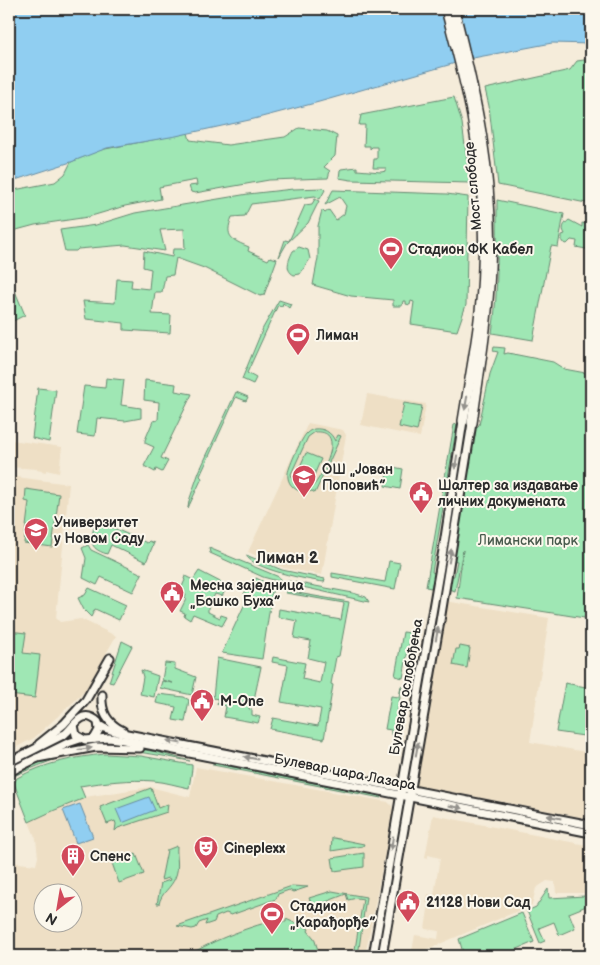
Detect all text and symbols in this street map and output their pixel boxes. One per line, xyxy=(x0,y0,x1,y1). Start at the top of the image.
street label: Мост слободе xyxy=(461,141,485,231)
sports icon: Стадион ФК Кабел xyxy=(378,236,404,270)
place label: Стадион ФК Кабел xyxy=(408,241,533,258)
sports icon: Лиман xyxy=(285,322,311,356)
place label: Лиман xyxy=(315,327,359,344)
one-way arrow xyxy=(461,395,469,411)
one-way arrow xyxy=(452,454,460,470)
place label: ОШ „Јован Поповић” xyxy=(322,461,393,494)
school or university icon: ОШ „Јован Поповић” xyxy=(291,464,317,498)
place label: Шалтер за издавање личних докумената xyxy=(437,477,578,510)
public building icon: Шалтер за издавање личних докумената xyxy=(408,480,434,514)
place label: Универзитет у Новом Саду xyxy=(54,514,144,547)
school or university icon: Универзитет у Новом Саду xyxy=(23,517,49,551)
park label: Лимански парк xyxy=(477,532,578,549)
one-way arrow xyxy=(447,548,455,564)
district label: Лиман 2 xyxy=(255,549,319,568)
place label: Месна заједница „Бошко Буха” xyxy=(190,577,305,610)
public building icon: Месна заједница „Бошко Буха” xyxy=(159,580,185,614)
street label: Булевар ослобођења xyxy=(386,617,427,757)
one-way arrow xyxy=(434,625,442,641)
public building icon: M-One xyxy=(189,688,215,722)
place label: M-One xyxy=(220,693,264,710)
one-way arrow xyxy=(166,738,182,746)
one-way arrow xyxy=(414,741,422,757)
one-way arrow xyxy=(77,745,93,753)
street label: Булевар цара Лазара xyxy=(273,750,418,794)
one-way arrow xyxy=(242,753,258,761)
one-way arrow xyxy=(449,803,465,811)
one-way arrow xyxy=(546,813,562,821)
theatre icon: Cineplexx xyxy=(193,835,219,869)
one-way arrow xyxy=(388,836,396,852)
place label: Cineplexx xyxy=(224,840,286,857)
building icon: Спенс xyxy=(60,843,86,877)
place label: Спенс xyxy=(90,848,131,865)
north arrow xyxy=(32,882,82,932)
public building icon: 21128 Нови Сад xyxy=(395,889,421,923)
place label: 21128 Нови Сад xyxy=(426,894,531,911)
place label: Стадион „Карађорђе” xyxy=(290,898,376,931)
sports icon: Стадион „Карађорђе” xyxy=(259,901,285,935)
text: N xyxy=(43,909,60,929)

